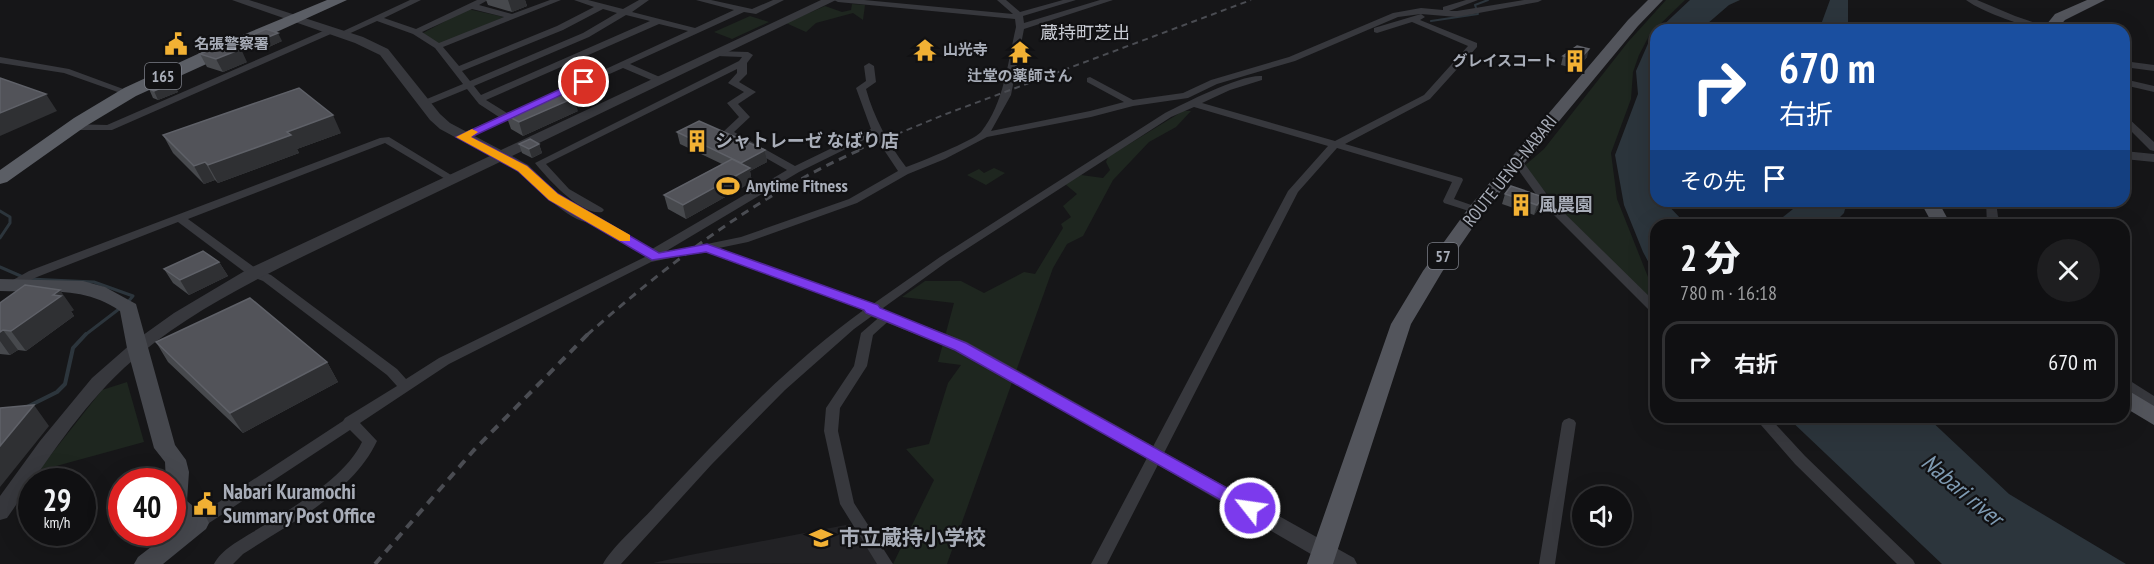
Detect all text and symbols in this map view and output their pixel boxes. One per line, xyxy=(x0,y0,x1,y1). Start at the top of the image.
district label: 蔵持町芝出 xyxy=(1040,21,1130,44)
public building icon: 名張警察署 xyxy=(163,31,189,57)
place label: 名張警察署 xyxy=(194,34,269,53)
temple icon: 山光寺 xyxy=(912,37,938,63)
temple icon: 辻堂の薬師さん xyxy=(1007,39,1033,65)
place label: 山光寺 xyxy=(943,40,988,59)
text: 670 m xyxy=(1779,40,1876,95)
building icon: グレイスコート xyxy=(1562,48,1588,74)
icon: right xyxy=(1680,48,1758,126)
place label: グレイスコート xyxy=(1452,51,1557,70)
pin xyxy=(558,56,609,107)
road number: 165 xyxy=(145,63,181,89)
icon: arrive xyxy=(567,65,600,98)
place label: 辻堂の薬師さん xyxy=(967,66,1073,85)
text: 右折 xyxy=(1779,97,1833,131)
street label: ROUTE UENO-NABARI xyxy=(1458,110,1562,231)
building icon: シャトレーゼ なばり店 xyxy=(684,128,710,154)
place label: シャトレーゼ なばり店 xyxy=(715,129,899,152)
icon: arrive xyxy=(1758,162,1791,195)
text: その先 xyxy=(1680,167,1746,195)
sports icon: Anytime Fitness xyxy=(715,173,741,199)
place label: Anytime Fitness xyxy=(745,174,848,197)
building icon: 風農園 xyxy=(1508,192,1534,218)
place label: 風農園 xyxy=(1539,193,1593,216)
text: 2 分 xyxy=(1680,234,1741,281)
button: close xyxy=(2037,239,2100,302)
road number: 57 xyxy=(1428,243,1458,269)
text: 780 m · 16:18 xyxy=(1680,280,1777,306)
icon: right xyxy=(1683,345,1716,378)
text: 670 m xyxy=(2048,348,2097,376)
text: 右折 xyxy=(1734,350,1778,378)
water label: Nabari river xyxy=(1915,447,2012,535)
speed limit sign: 40 xyxy=(108,468,186,546)
position arrow xyxy=(1218,476,1282,540)
place label: Nabari Kuramochi Summary Post Office xyxy=(223,478,376,529)
text: 29 xyxy=(43,480,71,519)
map controls xyxy=(1572,486,1632,546)
button: sound xyxy=(1572,486,1632,546)
public building icon: Nabari Kuramochi Summary Post Office xyxy=(192,491,218,517)
text: km/h xyxy=(44,513,70,532)
place label: 市立蔵持小学校 xyxy=(839,524,986,551)
school or university icon: 市立蔵持小学校 xyxy=(808,525,834,551)

